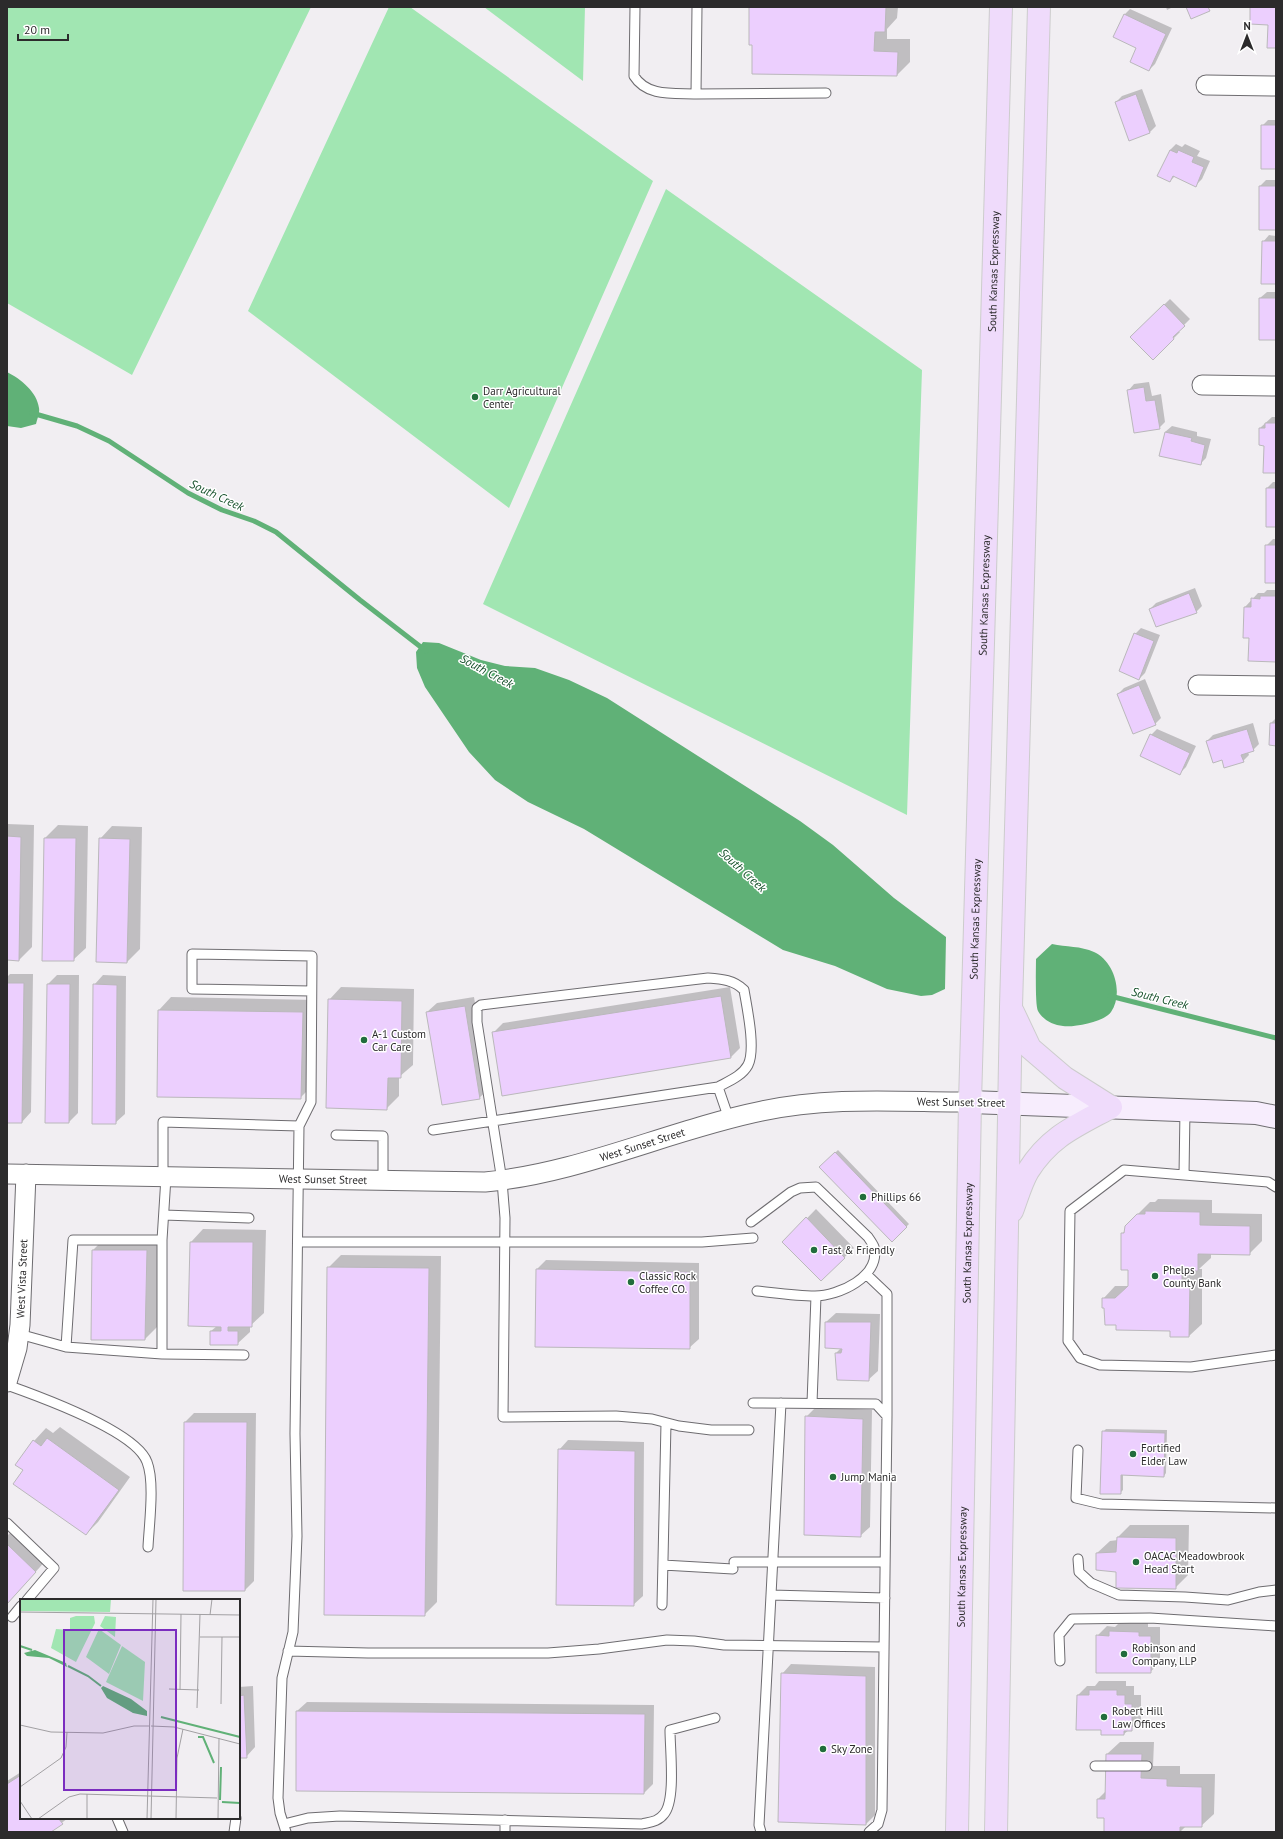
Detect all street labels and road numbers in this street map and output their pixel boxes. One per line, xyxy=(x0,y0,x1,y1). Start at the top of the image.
street label: South Kansas Expressway xyxy=(985,210,1002,332)
street label: South Kansas Expressway xyxy=(976,534,993,656)
street label: South Kansas Expressway xyxy=(966,858,984,980)
street label: West Sunset Street xyxy=(917,1094,1006,1110)
street label: West Sunset Street xyxy=(598,1125,687,1164)
street label: West Sunset Street xyxy=(279,1172,368,1187)
street label: South Kansas Expressway xyxy=(959,1182,976,1304)
street label: West Vista Street xyxy=(13,1238,30,1319)
street label: South Kansas Expressway xyxy=(954,1506,970,1628)

